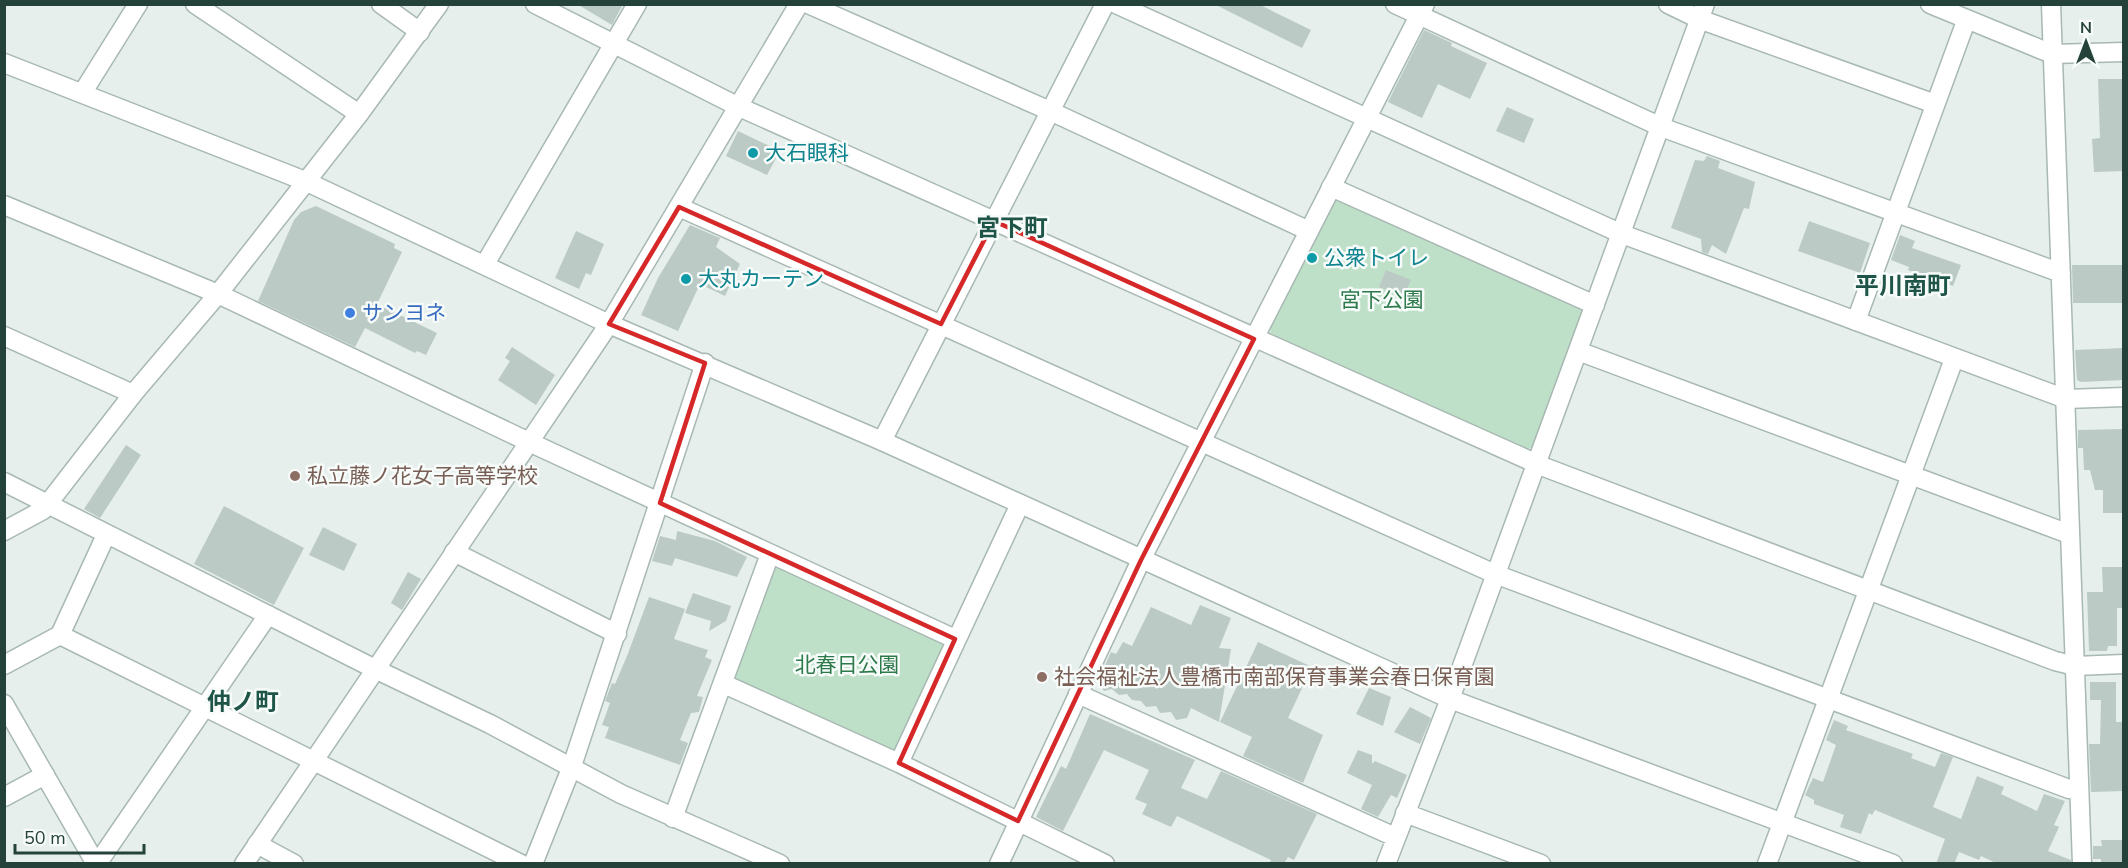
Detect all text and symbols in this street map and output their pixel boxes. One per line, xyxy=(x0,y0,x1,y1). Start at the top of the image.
north arrow xyxy=(2056,12,2116,72)
text: N xyxy=(2080,17,2092,39)
place label: 大石眼科 xyxy=(765,139,849,167)
marker: 大石眼科 xyxy=(746,146,760,160)
district label: 宮下町 xyxy=(976,212,1048,244)
place label: 公衆トイレ xyxy=(1324,244,1429,272)
marker: 公衆トイレ xyxy=(1305,251,1319,265)
place label: 大丸カーテン xyxy=(698,265,824,293)
district label: 平川南町 xyxy=(1855,270,1951,302)
marker: 大丸カーテン xyxy=(679,272,693,286)
park label: 宮下公園 xyxy=(1340,286,1424,314)
place label: サンヨネ xyxy=(362,299,446,327)
marker: サンヨネ xyxy=(343,306,357,320)
place label: 私立藤ノ花女子高等学校 xyxy=(307,462,538,490)
marker: 私立藤ノ花女子高等学校 xyxy=(288,469,302,483)
park label: 北春日公園 xyxy=(795,651,900,679)
place label: 社会福祉法人豊橋市南部保育事業会春日保育園 xyxy=(1054,663,1495,691)
marker: 社会福祉法人豊橋市南部保育事業会春日保育園 xyxy=(1035,670,1049,684)
district label: 仲ノ町 xyxy=(207,686,279,718)
scale bar xyxy=(15,817,144,855)
text: 50 m xyxy=(24,826,66,850)

